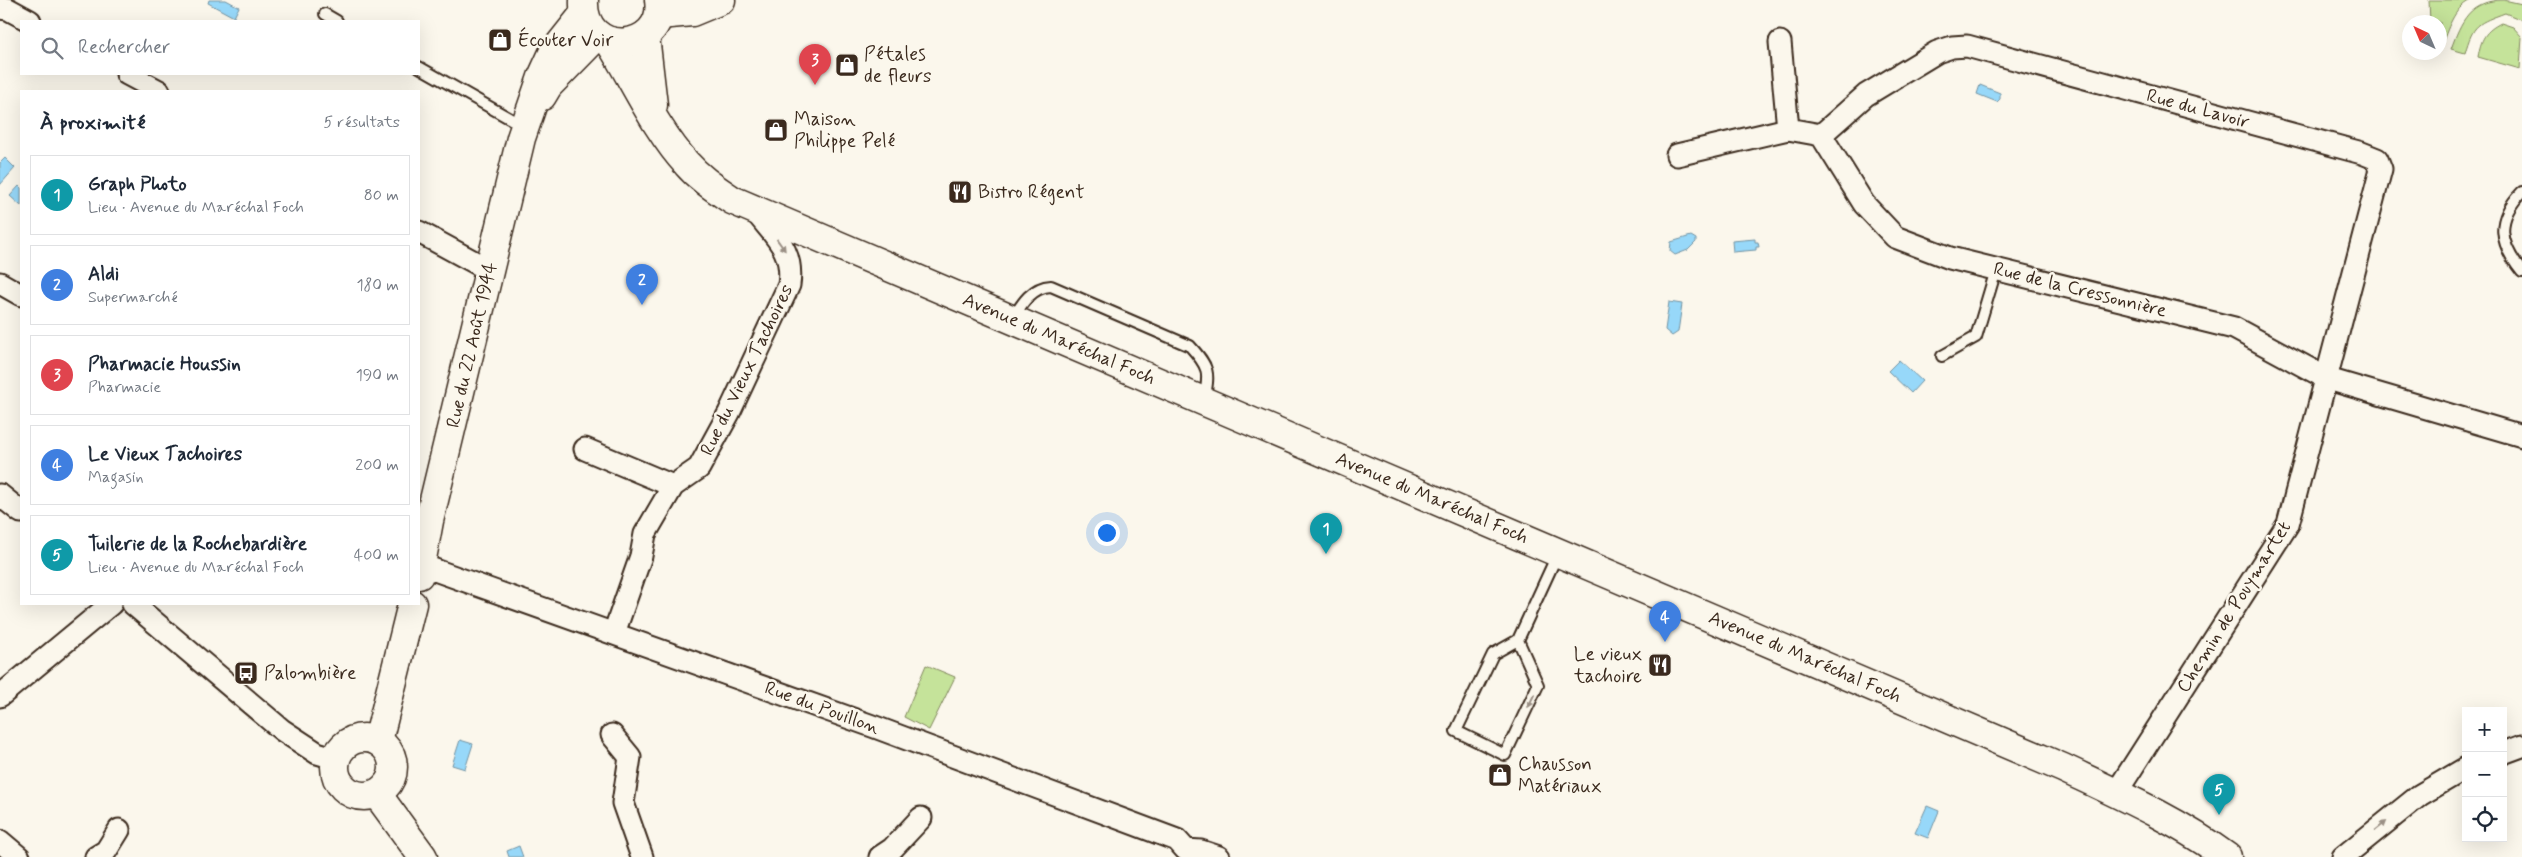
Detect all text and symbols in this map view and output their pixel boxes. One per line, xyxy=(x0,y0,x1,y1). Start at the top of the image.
north arrow xyxy=(2402,15,2447,60)
search box xyxy=(20,20,420,75)
shop icon: Écouter Voir xyxy=(487,27,513,53)
place label: Écouter Voir xyxy=(518,27,614,53)
icon: search xyxy=(38,34,66,62)
text: Rechercher xyxy=(78,35,170,60)
place label: Pétales de fleurs xyxy=(864,42,932,89)
pin: 3 xyxy=(799,44,831,85)
shop icon: Pétales de fleurs xyxy=(834,52,860,78)
street label: Rue du Lavoir xyxy=(2144,83,2252,135)
place label: Maison Philippe Pelé xyxy=(794,107,895,154)
text: À proximité xyxy=(40,109,146,137)
text: 5 résultats xyxy=(323,112,400,133)
shop icon: Maison Philippe Pelé xyxy=(763,117,789,143)
text: Graph Photo xyxy=(88,172,187,197)
restaurant icon: Bistro Régent xyxy=(947,179,973,205)
place label: Bistro Régent xyxy=(978,180,1084,206)
text: 1 xyxy=(53,185,61,206)
text: 80 m xyxy=(364,185,399,206)
text: Lieu · Avenue du Maréchal Foch xyxy=(88,197,304,218)
one-way arrow xyxy=(776,238,786,252)
street label: Rue de la Cressonnière xyxy=(1991,256,2169,324)
street label: Rue du 22 Août 1944 xyxy=(441,260,503,430)
text: Aldi xyxy=(88,262,119,287)
pin: 2 xyxy=(626,264,658,305)
text: 2 xyxy=(53,275,61,296)
text: 180 m xyxy=(356,275,399,296)
street label: Rue du Vieux Tachoires xyxy=(695,280,799,460)
text: Supermarché xyxy=(88,287,178,308)
street label: Avenue du Maréchal Foch xyxy=(959,287,1159,391)
text: Pharmacie Houssin xyxy=(88,352,241,377)
text: 3 xyxy=(53,365,61,386)
text: 190 m xyxy=(356,365,399,386)
text: Pharmacie xyxy=(88,377,161,398)
text: Le Vieux Tachoires xyxy=(88,442,242,467)
street label: Avenue du Maréchal Foch xyxy=(1332,446,1532,550)
text: 4 xyxy=(52,455,62,476)
text: 200 m xyxy=(355,455,399,476)
text: Magasin xyxy=(88,467,144,488)
pin: 1 xyxy=(1310,513,1342,554)
street label: Chemin de Pouymartet xyxy=(2171,516,2298,698)
your location xyxy=(1094,520,1120,546)
text: Tuilerie de la Rochebardière xyxy=(88,532,307,557)
text: 5 xyxy=(52,545,62,566)
text: 400 m xyxy=(354,545,399,566)
text: Lieu · Avenue du Maréchal Foch xyxy=(88,557,304,578)
pin: 4 xyxy=(1649,601,1681,642)
street label: Avenue du Maréchal Foch xyxy=(1705,605,1905,709)
place label: Le vieux tachoire xyxy=(1573,642,1642,689)
restaurant icon: Le vieux tachoire xyxy=(1647,652,1673,678)
bus stop icon: Palombière xyxy=(233,660,259,686)
place label: Palombière xyxy=(264,661,356,686)
street label: Rue du Pouillon xyxy=(761,676,883,740)
one-way arrow xyxy=(1526,694,1534,708)
map controls xyxy=(2462,707,2507,842)
button: + xyxy=(2462,707,2507,752)
place label: Chausson Matériaux xyxy=(1518,752,1602,799)
button: − xyxy=(2462,752,2507,797)
shop icon: Chausson Matériaux xyxy=(1487,762,1513,788)
pin: 5 xyxy=(2203,774,2235,815)
button: locate xyxy=(2462,797,2507,842)
one-way arrow xyxy=(2374,821,2387,832)

